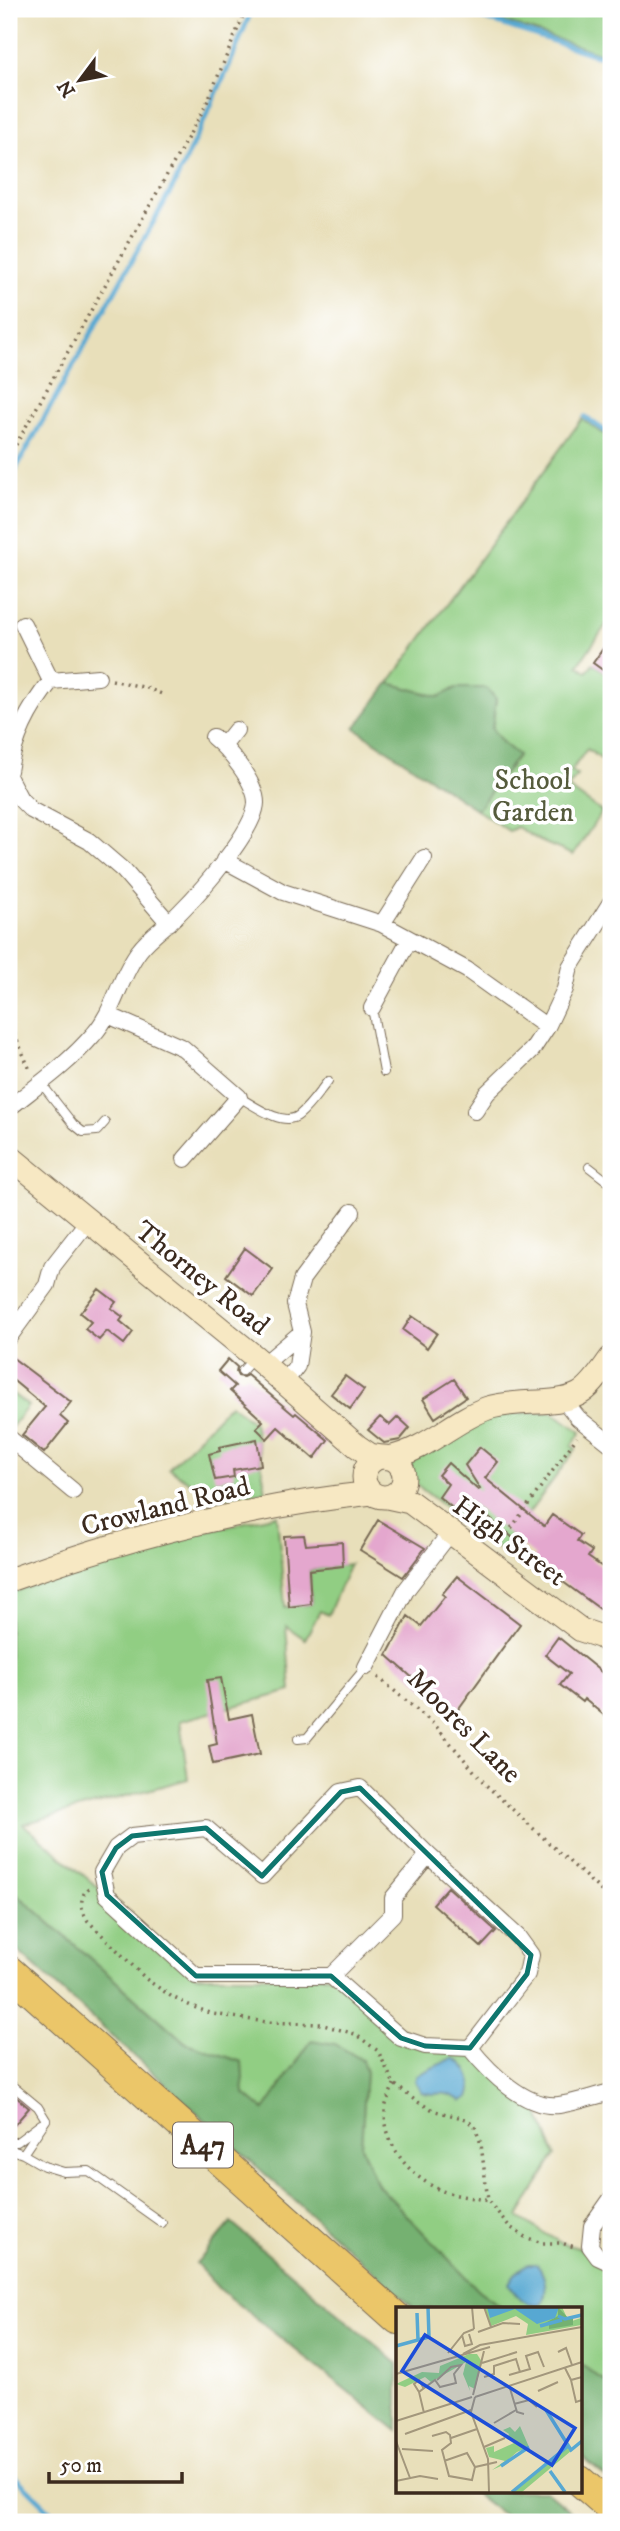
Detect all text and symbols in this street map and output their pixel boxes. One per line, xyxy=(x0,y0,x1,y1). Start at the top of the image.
north arrow xyxy=(46,46,116,116)
text: N xyxy=(53,75,81,101)
park label: School Garden xyxy=(492,763,574,830)
street label: Thorney Road xyxy=(128,1213,276,1343)
street label: Crowland Road xyxy=(77,1469,253,1544)
street label: High Street xyxy=(446,1488,573,1594)
street label: Moores Lane xyxy=(399,1661,529,1791)
road number: A47 xyxy=(173,2122,233,2168)
inset map xyxy=(396,2307,582,2492)
scale bar xyxy=(49,2440,182,2484)
text: 50 m xyxy=(60,2453,102,2479)

